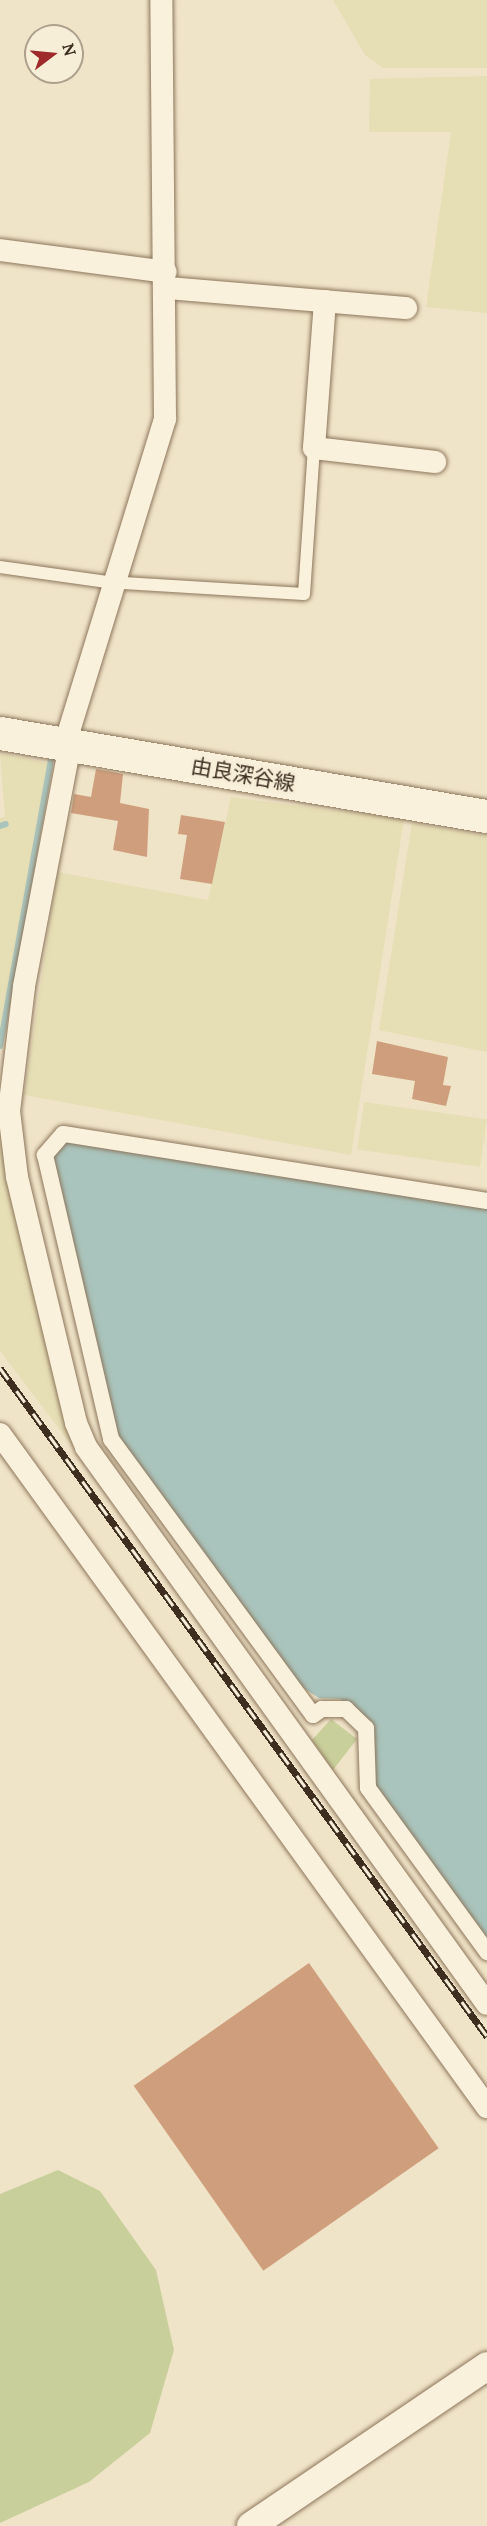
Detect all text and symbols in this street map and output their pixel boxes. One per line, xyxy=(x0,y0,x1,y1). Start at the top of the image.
north arrow xyxy=(24,24,84,84)
text: N xyxy=(58,41,81,58)
street label: 由良深谷線 xyxy=(189,753,297,797)

